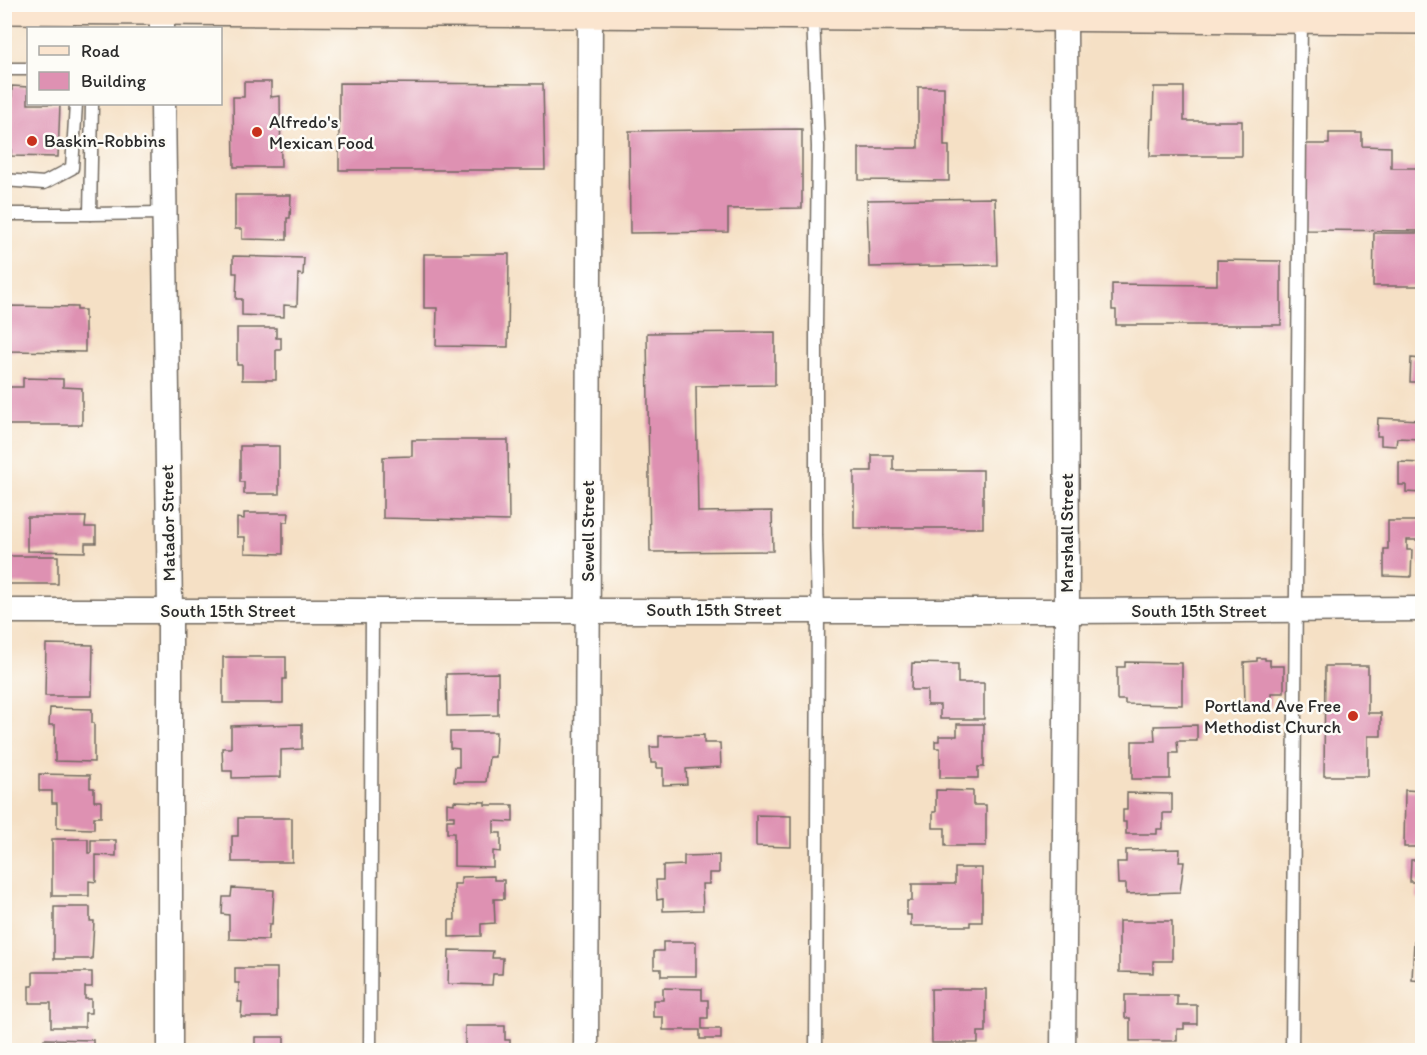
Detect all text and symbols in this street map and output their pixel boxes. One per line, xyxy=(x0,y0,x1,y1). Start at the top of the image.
legend xyxy=(27,27,222,105)
text: Road xyxy=(81,40,120,62)
text: Building xyxy=(81,70,147,92)
place label: Alfredo's Mexican Food xyxy=(269,111,374,154)
marker: Alfredo's Mexican Food xyxy=(250,125,264,139)
place label: Baskin-Robbins xyxy=(44,130,166,152)
marker: Baskin-Robbins xyxy=(25,134,39,148)
street label: Matador Street xyxy=(156,464,180,581)
street label: Marshall Street xyxy=(1056,473,1078,593)
street label: Sewell Street xyxy=(577,480,599,582)
street label: South 15th Street xyxy=(646,599,782,621)
street label: South 15th Street xyxy=(160,600,296,622)
street label: South 15th Street xyxy=(1131,600,1267,622)
place label: Portland Ave Free Methodist Church xyxy=(1204,695,1341,738)
marker: Portland Ave Free Methodist Church xyxy=(1346,709,1360,723)

